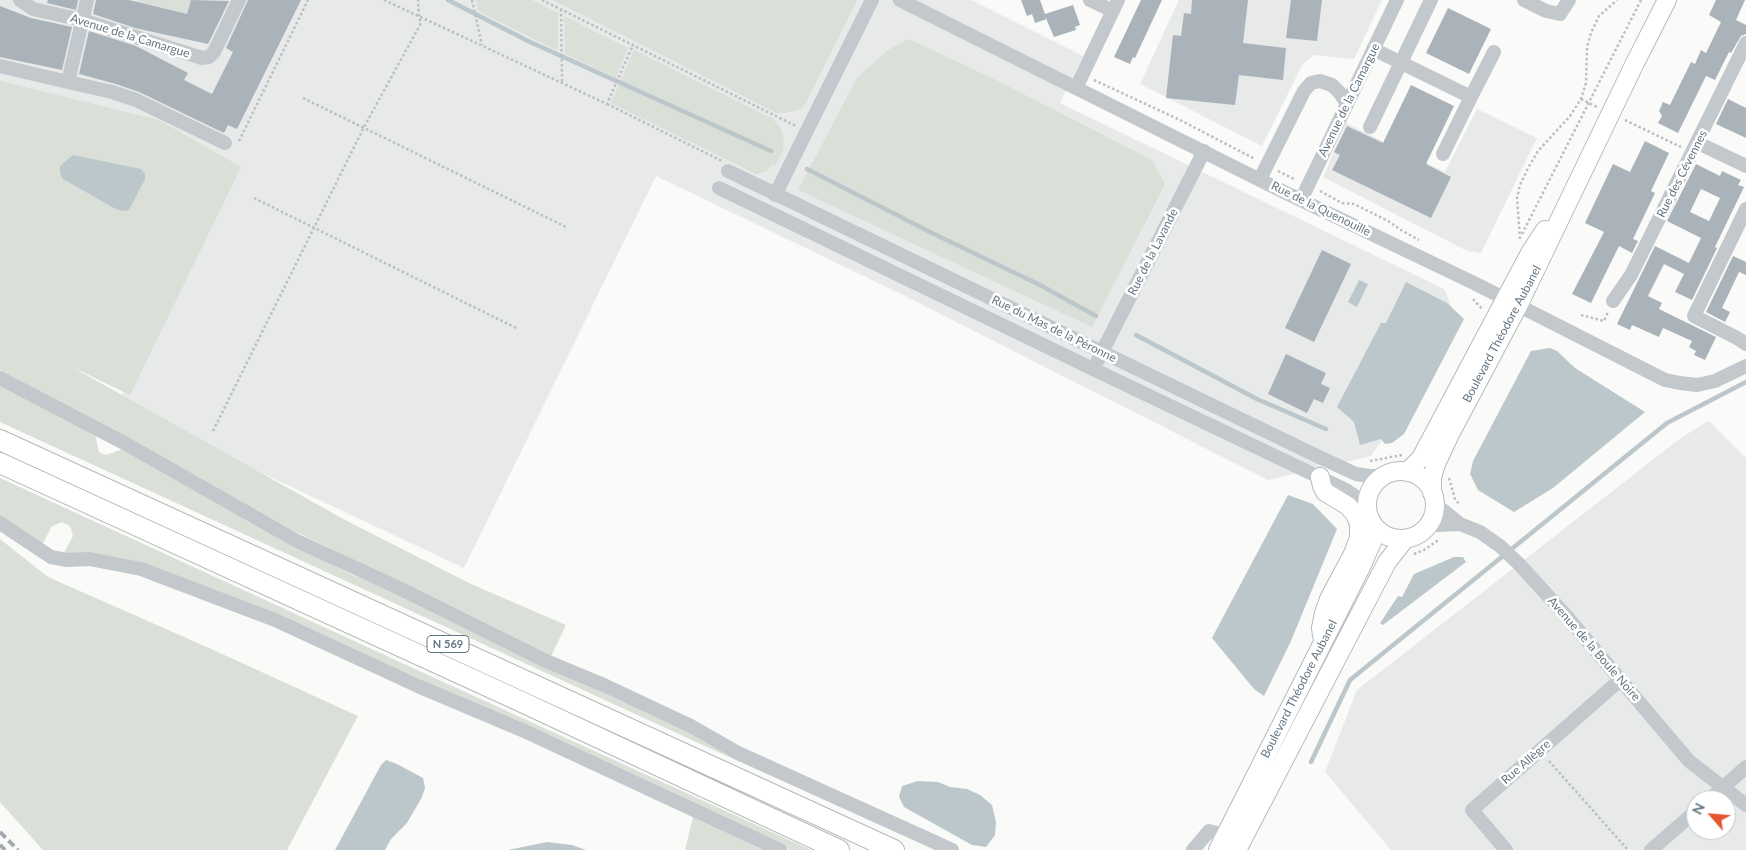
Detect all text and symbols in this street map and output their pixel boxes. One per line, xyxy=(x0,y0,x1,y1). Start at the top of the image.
street label: Avenue de la Camargue xyxy=(69,11,191,61)
street label: Avenue de la Camargue xyxy=(1315,41,1383,159)
street label: Rue des Cévennes xyxy=(1654,128,1710,220)
street label: Rue de la Quenouille xyxy=(1269,179,1373,239)
street label: Rue de la Lavande xyxy=(1125,206,1181,298)
street label: Boulevard Théodore Aubanel xyxy=(1460,263,1544,405)
street label: Rue du Mas de la Péronne xyxy=(989,293,1119,365)
street label: Avenue de la Boule Noire xyxy=(1545,594,1643,704)
street label: Boulevard Théodore Aubanel xyxy=(1258,617,1340,761)
road number: N 569 xyxy=(427,636,469,652)
street label: Rue Allègre xyxy=(1499,737,1553,787)
north arrow xyxy=(1686,790,1736,840)
text: N xyxy=(1688,800,1708,817)

